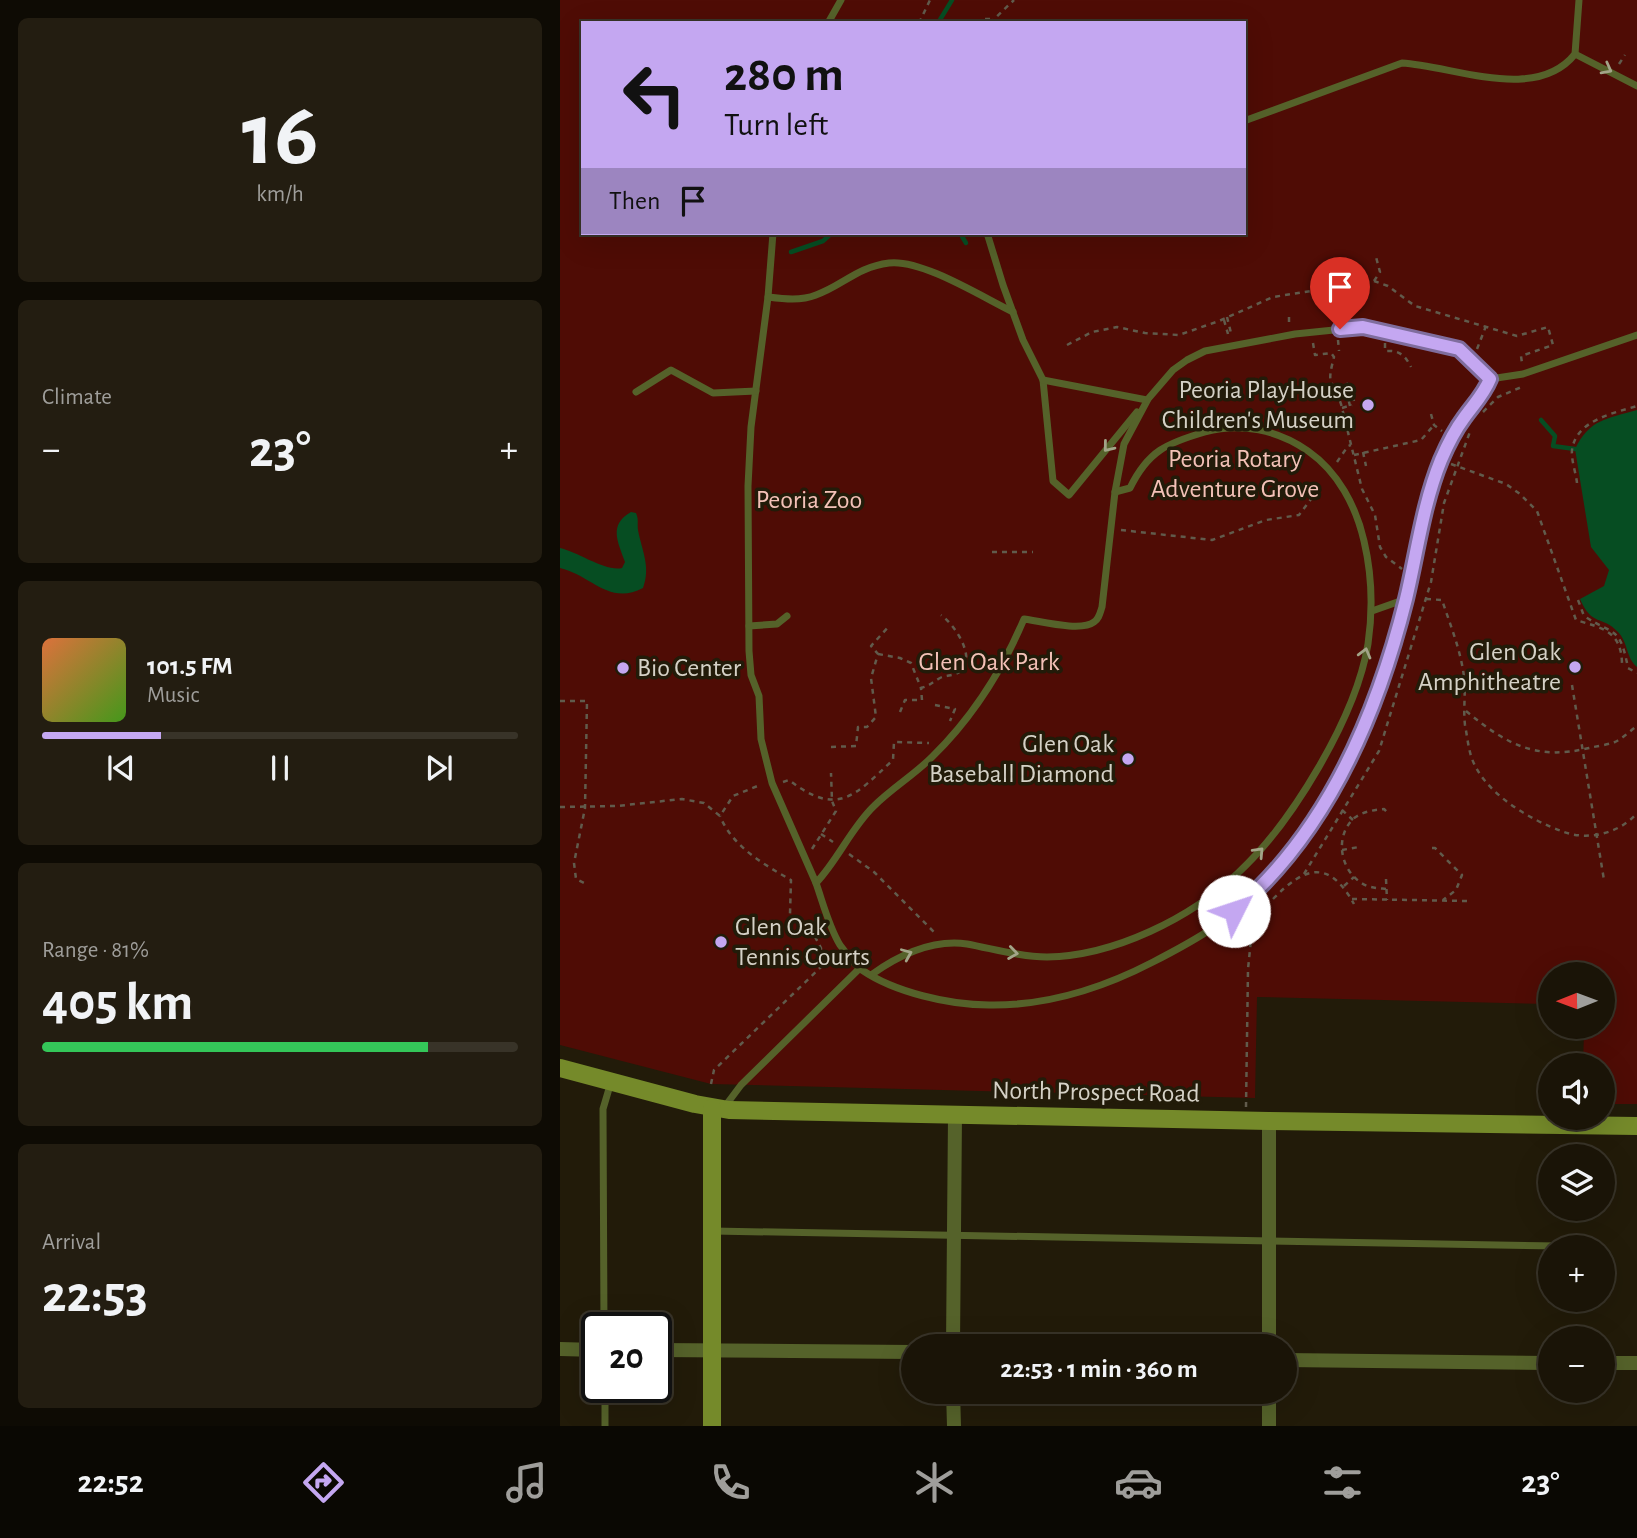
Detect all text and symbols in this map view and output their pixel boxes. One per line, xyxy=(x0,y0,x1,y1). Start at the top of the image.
icon: left xyxy=(609,49,700,140)
text: 280 m xyxy=(724,51,844,100)
one-way arrow xyxy=(1599,61,1612,74)
text: 16 xyxy=(242,90,318,181)
text: Turn left xyxy=(724,109,828,141)
icon: arrive xyxy=(674,182,712,220)
text: km/h xyxy=(256,183,304,206)
text: Then xyxy=(609,188,660,214)
pin xyxy=(1310,257,1370,329)
icon: arrive xyxy=(1321,268,1359,306)
place label: Peoria PlayHouse Children's Museum xyxy=(1162,377,1354,433)
text: Climate xyxy=(42,386,112,409)
marker: Peoria PlayHouse Children's Museum xyxy=(1360,397,1376,413)
text: 23° xyxy=(249,424,311,476)
text: − xyxy=(42,431,60,469)
text: + xyxy=(500,431,518,469)
one-way arrow xyxy=(1104,439,1117,452)
park label: Peoria Rotary Adventure Grove xyxy=(1151,446,1319,502)
park label: Peoria Zoo xyxy=(756,487,862,513)
place label: Glen Oak Amphitheatre xyxy=(1418,639,1561,695)
one-way arrow xyxy=(1357,647,1371,659)
park label: Glen Oak Park xyxy=(919,649,1060,675)
text: 101.5 FM xyxy=(147,653,233,679)
place label: Bio Center xyxy=(637,655,742,681)
marker: Glen Oak Amphitheatre xyxy=(1567,659,1583,675)
marker: Bio Center xyxy=(615,660,631,676)
text: Music xyxy=(147,684,199,707)
place label: Glen Oak Baseball Diamond xyxy=(929,731,1114,787)
icon: previous xyxy=(102,749,140,787)
icon: pause xyxy=(261,749,299,787)
icon: next xyxy=(420,749,458,787)
marker: Glen Oak Baseball Diamond xyxy=(1120,751,1136,767)
one-way arrow xyxy=(1250,847,1263,860)
position arrow xyxy=(1197,874,1271,948)
place label: Glen Oak Tennis Courts xyxy=(735,914,870,970)
marker: Glen Oak Tennis Courts xyxy=(713,934,729,950)
text: Range · 81% xyxy=(42,939,149,962)
one-way arrow xyxy=(1007,946,1019,961)
one-way arrow xyxy=(900,949,912,963)
north arrow xyxy=(1538,962,1615,1040)
map controls xyxy=(1538,962,1615,1403)
text: 405 km xyxy=(42,977,193,1029)
button: sound xyxy=(1538,1053,1615,1130)
street label: North Prospect Road xyxy=(992,1077,1200,1107)
button: layers xyxy=(1538,1144,1615,1221)
text: Arrival xyxy=(42,1231,101,1254)
button: + xyxy=(1538,1235,1615,1312)
text: 22:53 xyxy=(42,1269,148,1321)
speed limit sign: 20 xyxy=(581,1312,672,1403)
button: − xyxy=(1538,1326,1615,1403)
text: 22:53 · 1 min · 360 m xyxy=(1000,1356,1198,1382)
icon: directions xyxy=(299,1458,348,1507)
icon: music xyxy=(502,1458,551,1507)
icon: phone xyxy=(706,1458,755,1507)
icon: climate xyxy=(910,1458,959,1507)
icon: car xyxy=(1114,1458,1163,1507)
icon: filters xyxy=(1318,1458,1367,1507)
text: 22:52 xyxy=(77,1466,144,1498)
text: 23° xyxy=(1521,1466,1560,1498)

